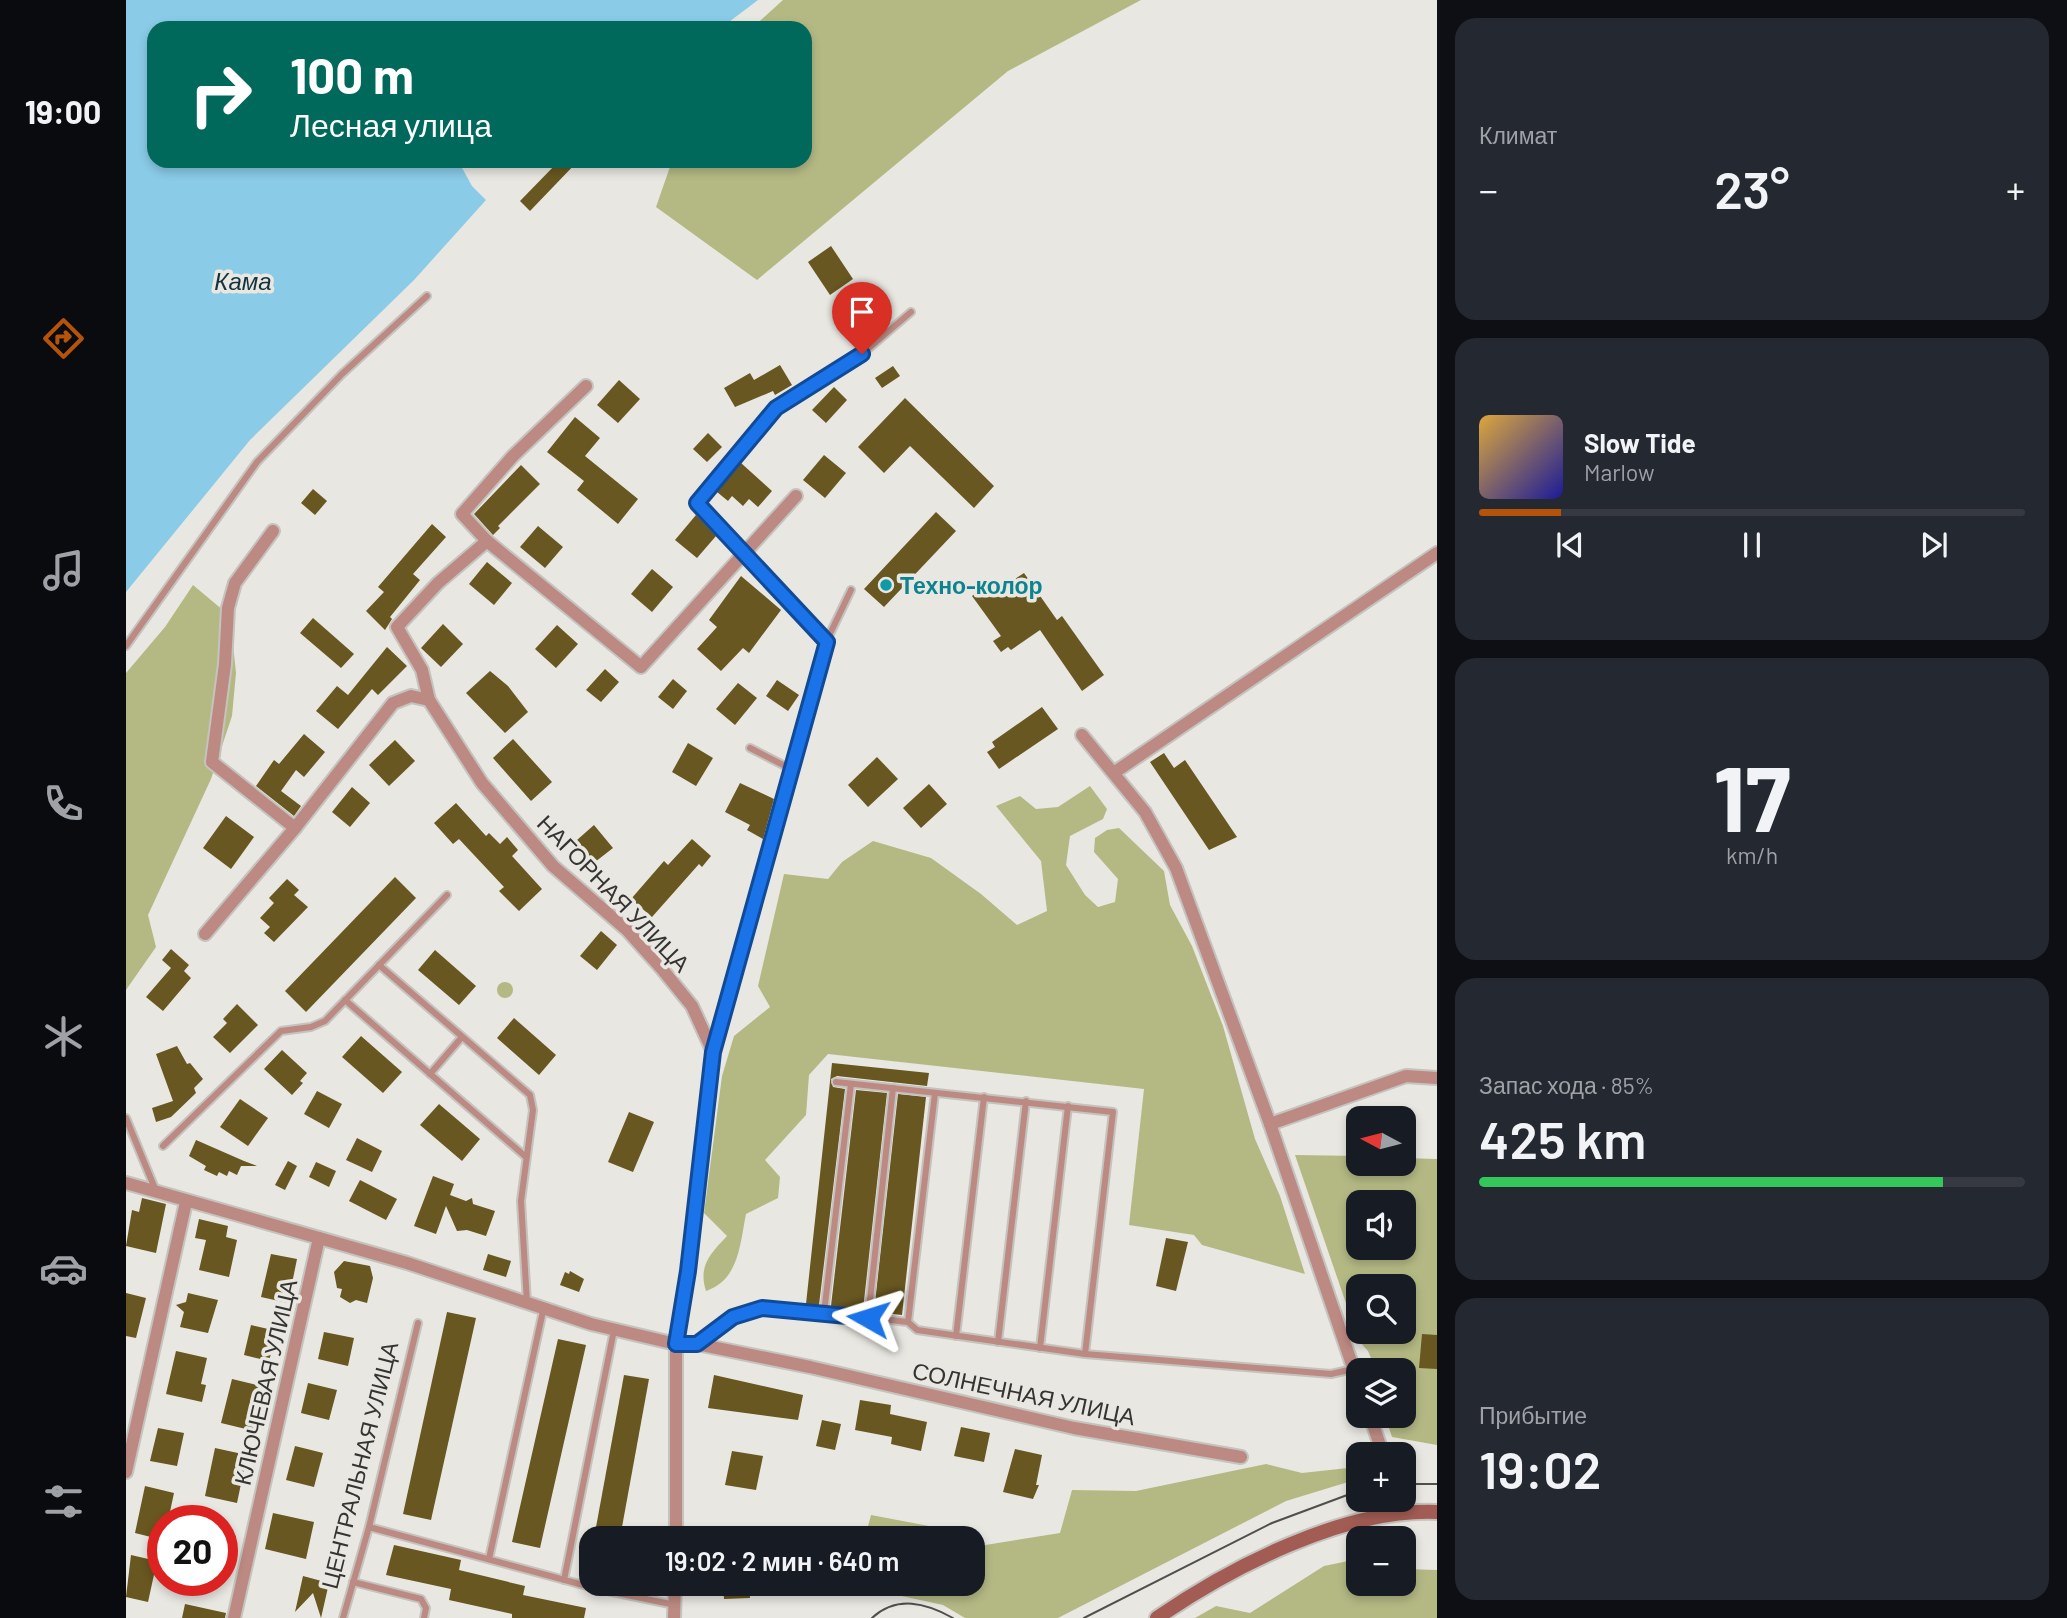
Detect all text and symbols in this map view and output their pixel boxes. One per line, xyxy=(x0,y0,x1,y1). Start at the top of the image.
text: 100 m xyxy=(290,45,414,104)
icon: right xyxy=(175,49,266,140)
text: 19:00 xyxy=(25,92,101,130)
text: Лесная улица xyxy=(290,105,492,143)
text: Климат xyxy=(1479,121,1557,149)
text: 23° xyxy=(1714,157,1790,219)
text: − xyxy=(1479,166,1498,212)
text: + xyxy=(2006,166,2025,212)
water label: Кама xyxy=(214,266,272,295)
pin xyxy=(832,282,892,354)
icon: arrive xyxy=(843,293,881,331)
icon: directions xyxy=(39,314,88,363)
text: Slow Tide xyxy=(1584,427,1696,458)
text: Marlow xyxy=(1584,458,1655,486)
icon: previous xyxy=(1551,526,1589,564)
icon: pause xyxy=(1733,526,1771,564)
icon: next xyxy=(1915,526,1953,564)
icon: music xyxy=(39,546,88,595)
place label: Техно-колор xyxy=(900,571,1043,599)
marker: Техно-колор xyxy=(878,577,894,593)
text: 17 xyxy=(1713,741,1791,850)
icon: phone xyxy=(39,779,88,828)
street label: НАГОРНАЯ УЛИЦА xyxy=(532,809,697,978)
text: km/h xyxy=(1726,841,1778,869)
icon: climate xyxy=(39,1012,88,1061)
text: Запас хода · 85% xyxy=(1479,1071,1654,1099)
north arrow xyxy=(1346,1106,1416,1176)
map controls xyxy=(1346,1106,1416,1596)
text: 425 km xyxy=(1479,1107,1646,1169)
button: sound xyxy=(1346,1190,1416,1260)
icon: car xyxy=(39,1244,88,1293)
button: search xyxy=(1346,1274,1416,1344)
street label: КЛЮЧЕВАЯ УЛИЦА xyxy=(228,1276,302,1488)
position arrow xyxy=(831,1281,905,1355)
street label: ЦЕНТРАЛЬНАЯ УЛИЦА xyxy=(315,1338,403,1592)
street label: СОЛНЕЧНАЯ УЛИЦА xyxy=(910,1356,1139,1430)
button: layers xyxy=(1346,1358,1416,1428)
text: Прибытие xyxy=(1479,1401,1587,1429)
text: 19:02 xyxy=(1479,1437,1601,1499)
button: + xyxy=(1346,1442,1416,1512)
icon: filters xyxy=(39,1477,88,1526)
speed limit sign: 20 xyxy=(147,1505,238,1596)
button: − xyxy=(1346,1526,1416,1596)
text: 19:02 · 2 мин · 640 m xyxy=(665,1545,899,1576)

